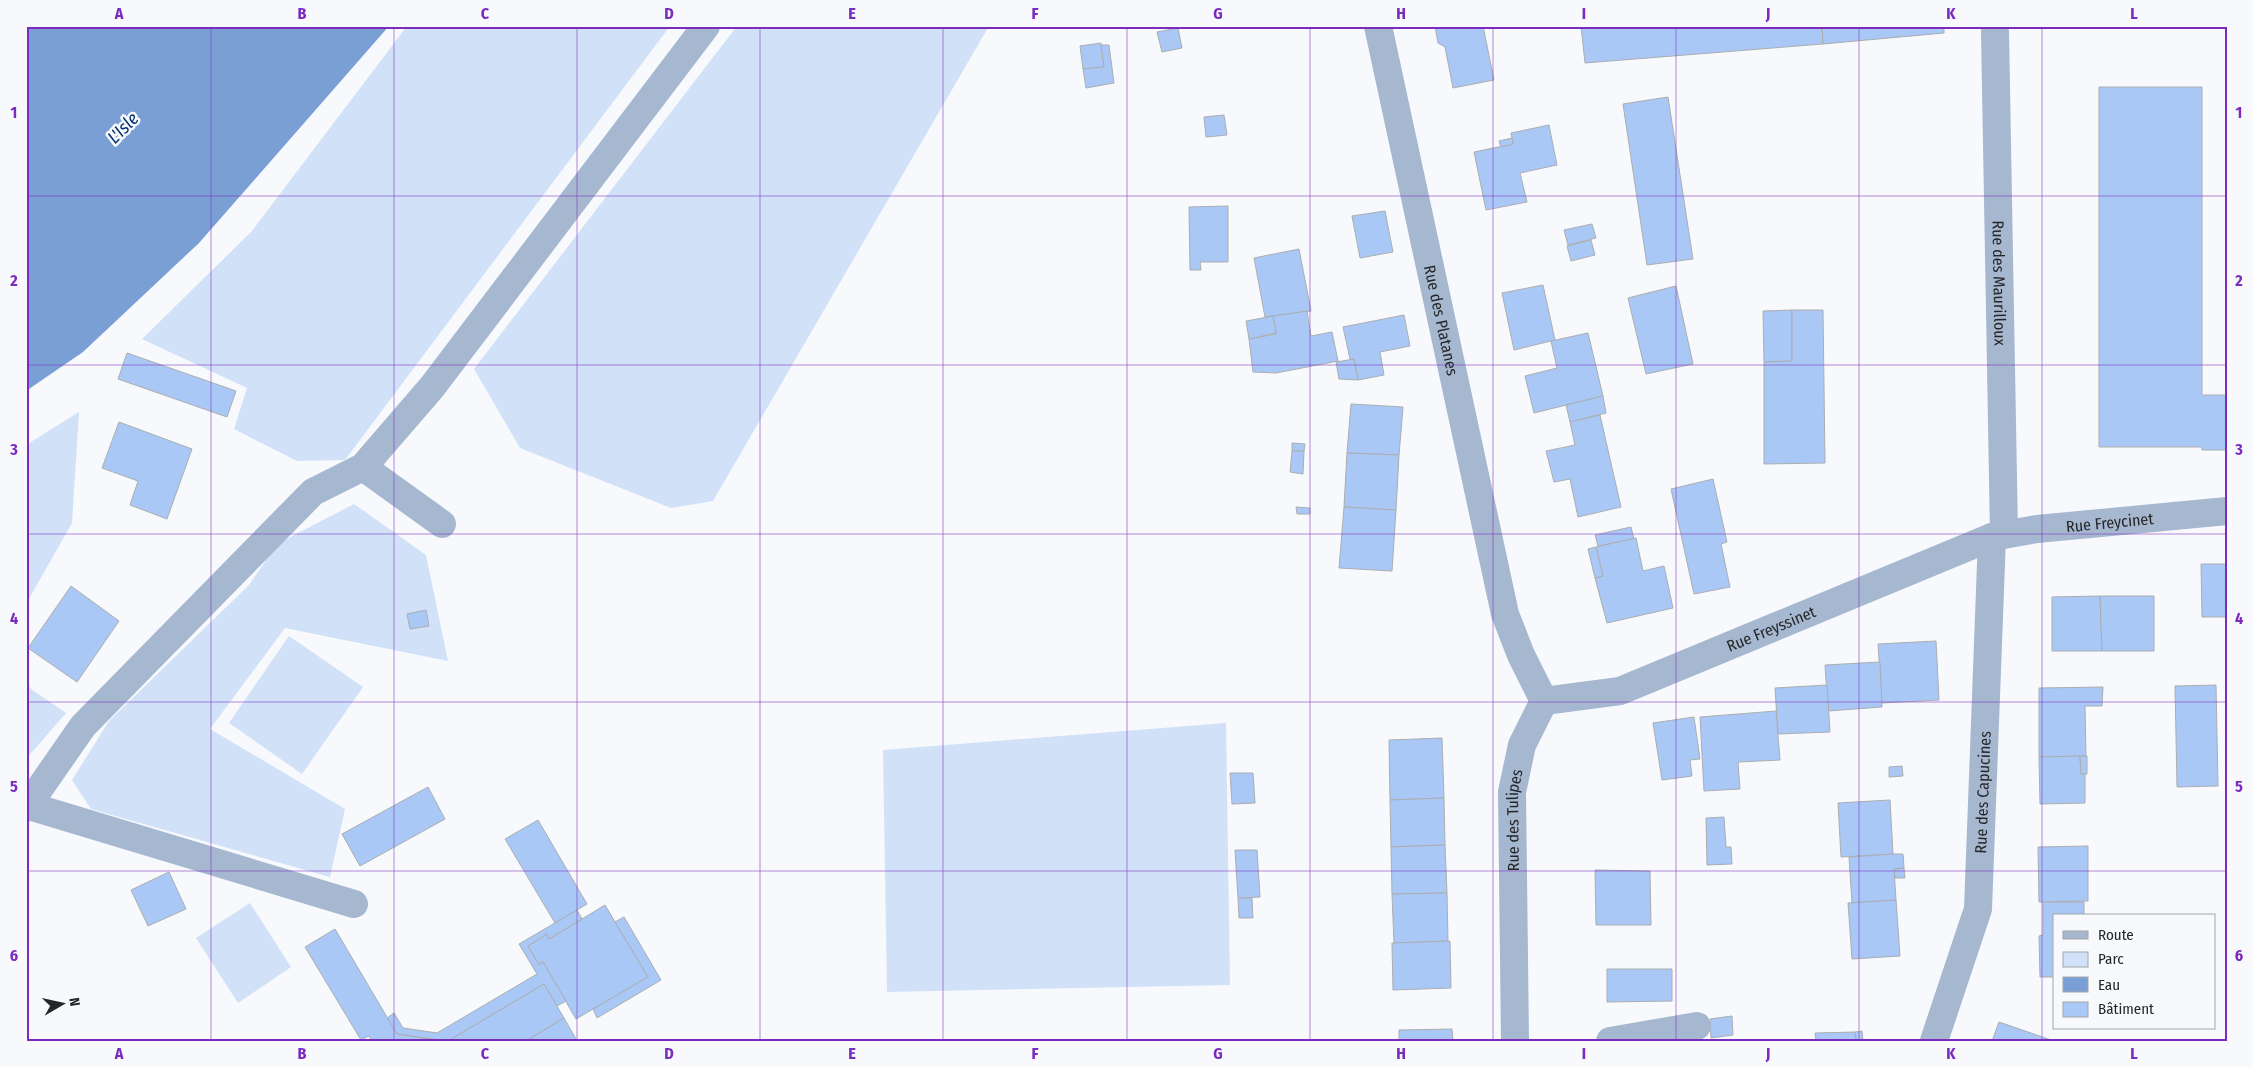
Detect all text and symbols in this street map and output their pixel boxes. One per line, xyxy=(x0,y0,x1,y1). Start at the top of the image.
text: A xyxy=(114,4,124,23)
text: B xyxy=(298,4,307,23)
text: C xyxy=(481,4,490,23)
text: D xyxy=(664,4,674,23)
text: E xyxy=(848,4,856,23)
text: F xyxy=(1031,4,1039,23)
text: G xyxy=(1213,4,1223,23)
text: H xyxy=(1396,4,1406,23)
text: I xyxy=(1582,4,1586,23)
text: J xyxy=(1765,4,1770,23)
text: K xyxy=(1946,4,1956,23)
text: L xyxy=(2130,4,2138,23)
text: 1 xyxy=(11,103,17,122)
text: 1 xyxy=(2236,103,2242,122)
water label: L'Isle xyxy=(103,107,143,148)
street label: Rue des Maurilloux xyxy=(1989,220,2010,346)
street label: Rue des Platanes xyxy=(1420,263,1463,377)
text: 2 xyxy=(9,271,18,290)
text: 2 xyxy=(2234,271,2243,290)
text: 3 xyxy=(9,440,18,459)
text: 3 xyxy=(2234,440,2243,459)
street label: Rue Freycinet xyxy=(2065,508,2155,536)
street label: Rue Freyssinet xyxy=(1724,601,1819,655)
text: 4 xyxy=(10,609,18,628)
text: 4 xyxy=(2235,609,2243,628)
street label: Rue des Capucines xyxy=(1971,730,1994,854)
street label: Rue des Tulipes xyxy=(1503,767,1526,871)
text: 5 xyxy=(10,777,18,796)
text: 5 xyxy=(2235,777,2243,796)
legend xyxy=(2053,914,2216,1030)
text: Route xyxy=(2098,926,2134,944)
text: 6 xyxy=(10,946,18,965)
text: 6 xyxy=(2235,946,2243,965)
text: Parc xyxy=(2098,950,2124,968)
text: Eau xyxy=(2098,976,2120,994)
north arrow xyxy=(38,980,88,1030)
text: N xyxy=(65,997,83,1008)
text: Bâtiment xyxy=(2098,1000,2154,1018)
text: A xyxy=(114,1044,124,1063)
text: B xyxy=(298,1044,307,1063)
text: C xyxy=(481,1044,490,1063)
text: D xyxy=(664,1044,674,1063)
text: E xyxy=(848,1044,856,1063)
text: F xyxy=(1031,1044,1039,1063)
text: G xyxy=(1213,1044,1223,1063)
text: H xyxy=(1396,1044,1406,1063)
text: I xyxy=(1582,1044,1586,1063)
text: J xyxy=(1765,1044,1770,1063)
text: K xyxy=(1946,1044,1956,1063)
text: L xyxy=(2130,1044,2138,1063)

